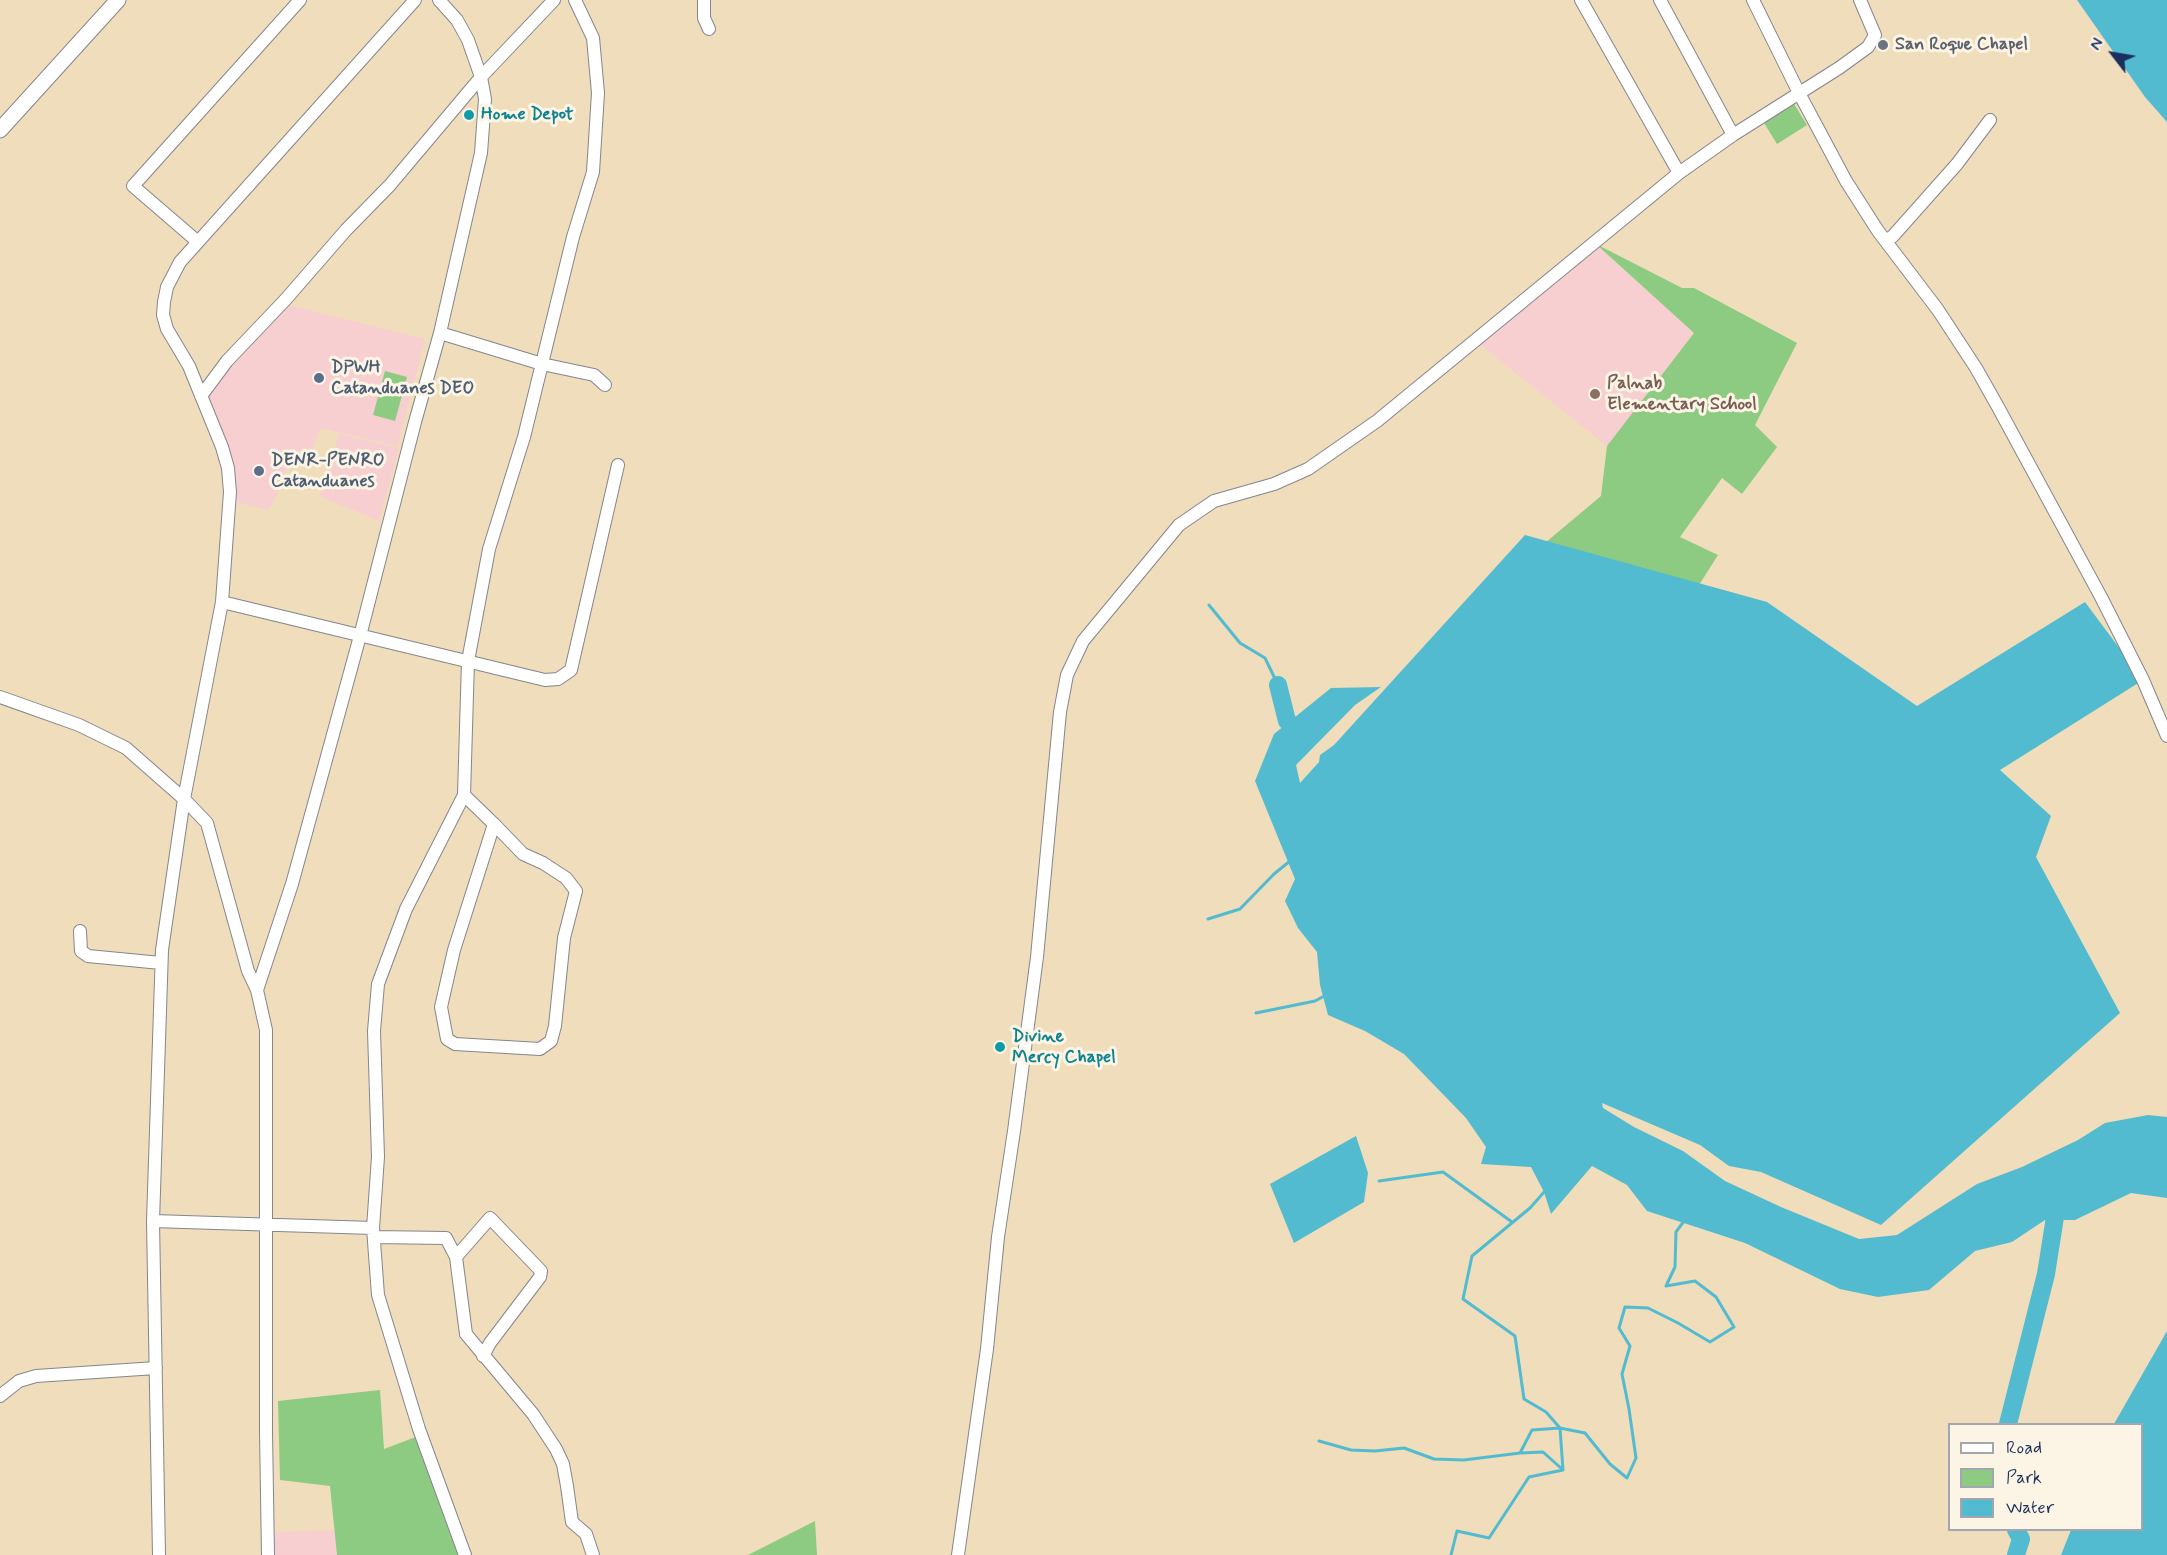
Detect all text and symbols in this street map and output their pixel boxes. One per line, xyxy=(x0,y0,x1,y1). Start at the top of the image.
north arrow xyxy=(2083,24,2143,84)
place label: San Roque Chapel xyxy=(1895,34,2028,56)
text: N xyxy=(2085,34,2109,54)
marker: San Roque Chapel xyxy=(1876,38,1890,52)
place label: Home Depot xyxy=(481,104,573,126)
marker: Home Depot xyxy=(462,108,476,122)
place label: DPWH Catanduanes DEO xyxy=(331,357,474,400)
marker: DPWH Catanduanes DEO xyxy=(312,371,326,385)
place label: Palnab Elementary School xyxy=(1607,373,1757,416)
marker: Palnab Elementary School xyxy=(1588,387,1602,401)
place label: DENR-PENRO Catanduanes xyxy=(271,450,385,492)
marker: DENR-PENRO Catanduanes xyxy=(252,464,266,478)
place label: Divine Mercy Chapel xyxy=(1012,1026,1116,1068)
marker: Divine Mercy Chapel xyxy=(993,1040,1007,1054)
legend xyxy=(1948,1423,2143,1531)
text: Road xyxy=(2006,1436,2042,1460)
text: Park xyxy=(2006,1466,2042,1490)
text: Water xyxy=(2006,1496,2054,1520)

